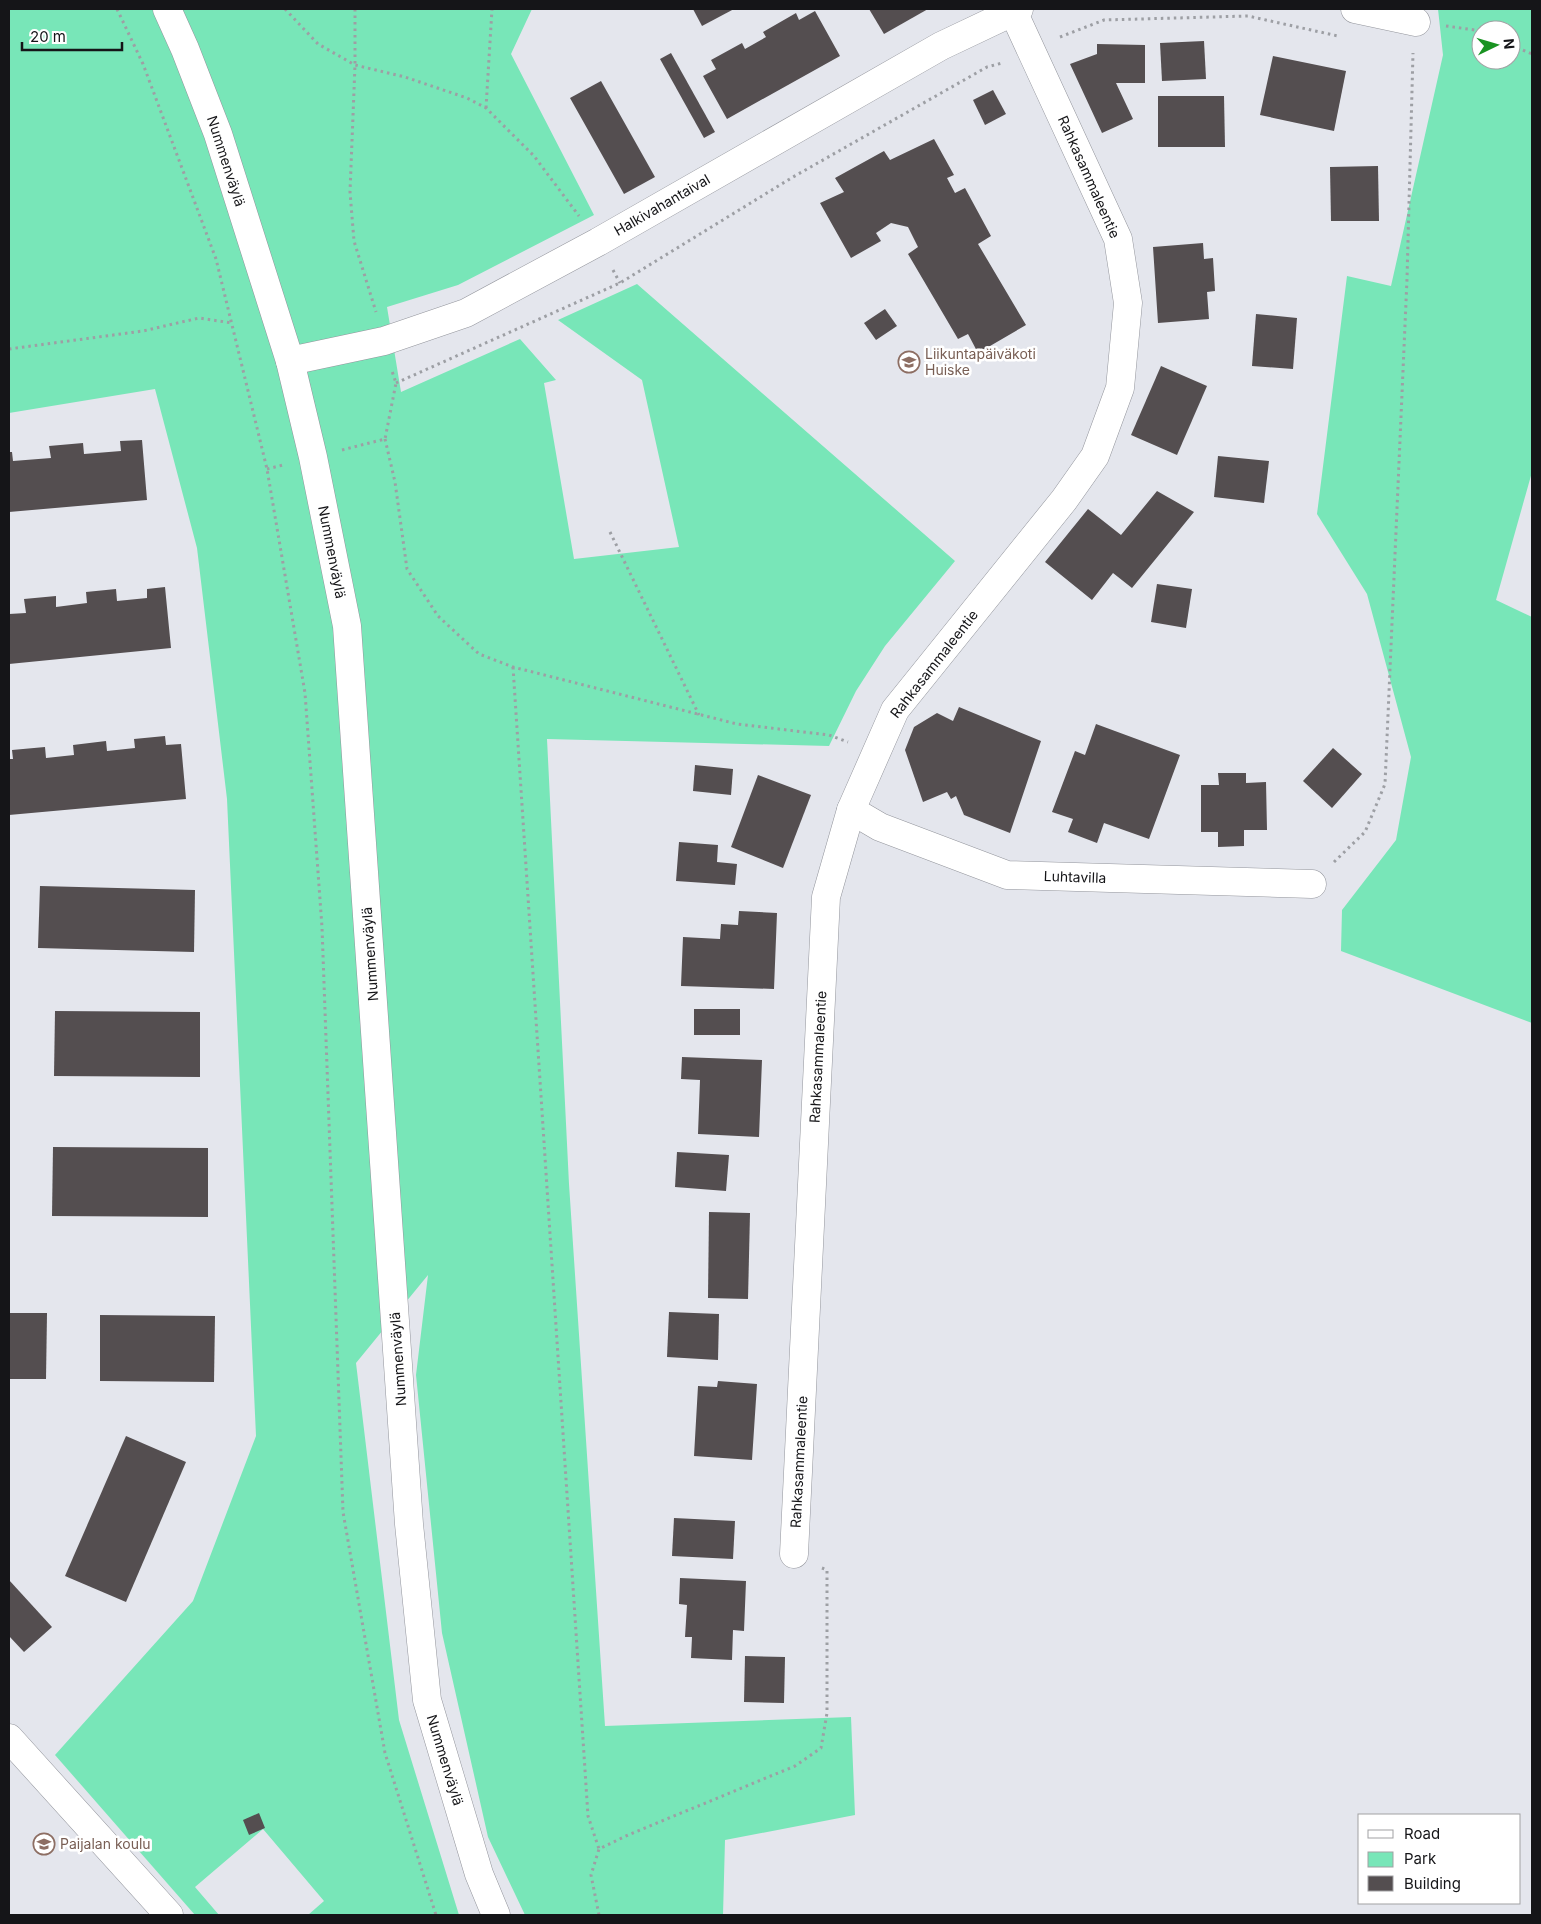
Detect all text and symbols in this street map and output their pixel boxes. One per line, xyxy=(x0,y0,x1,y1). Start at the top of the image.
scale bar xyxy=(22,20,122,52)
north arrow xyxy=(1471,20,1521,70)
text: 20 m xyxy=(30,27,66,46)
text: N xyxy=(1501,38,1518,50)
street label: Nummenväylä xyxy=(204,113,249,208)
street label: Rahkasammaleentie xyxy=(1055,113,1124,241)
street label: Halkivahantaival xyxy=(611,170,713,239)
place label: Liikuntapäiväkoti Huiske xyxy=(925,345,1036,378)
school or university icon: Liikuntapäiväkoti Huiske xyxy=(897,350,921,374)
street label: Nummenväylä xyxy=(315,504,350,600)
street label: Rahkasammaleentie xyxy=(886,606,981,721)
street label: Luhtavilla xyxy=(1043,867,1107,886)
street label: Nummenväylä xyxy=(358,906,381,1002)
street label: Rahkasammaleentie xyxy=(806,990,829,1124)
street label: Nummenväylä xyxy=(386,1311,409,1407)
street label: Rahkasammaleentie xyxy=(787,1395,810,1529)
street label: Nummenväylä xyxy=(424,1712,467,1807)
legend xyxy=(1358,1814,1521,1904)
text: Road xyxy=(1404,1824,1440,1843)
school or university icon: Paijalan koulu xyxy=(32,1832,56,1856)
place label: Paijalan koulu xyxy=(60,1835,151,1852)
text: Park xyxy=(1404,1849,1437,1868)
text: Building xyxy=(1404,1874,1461,1893)

